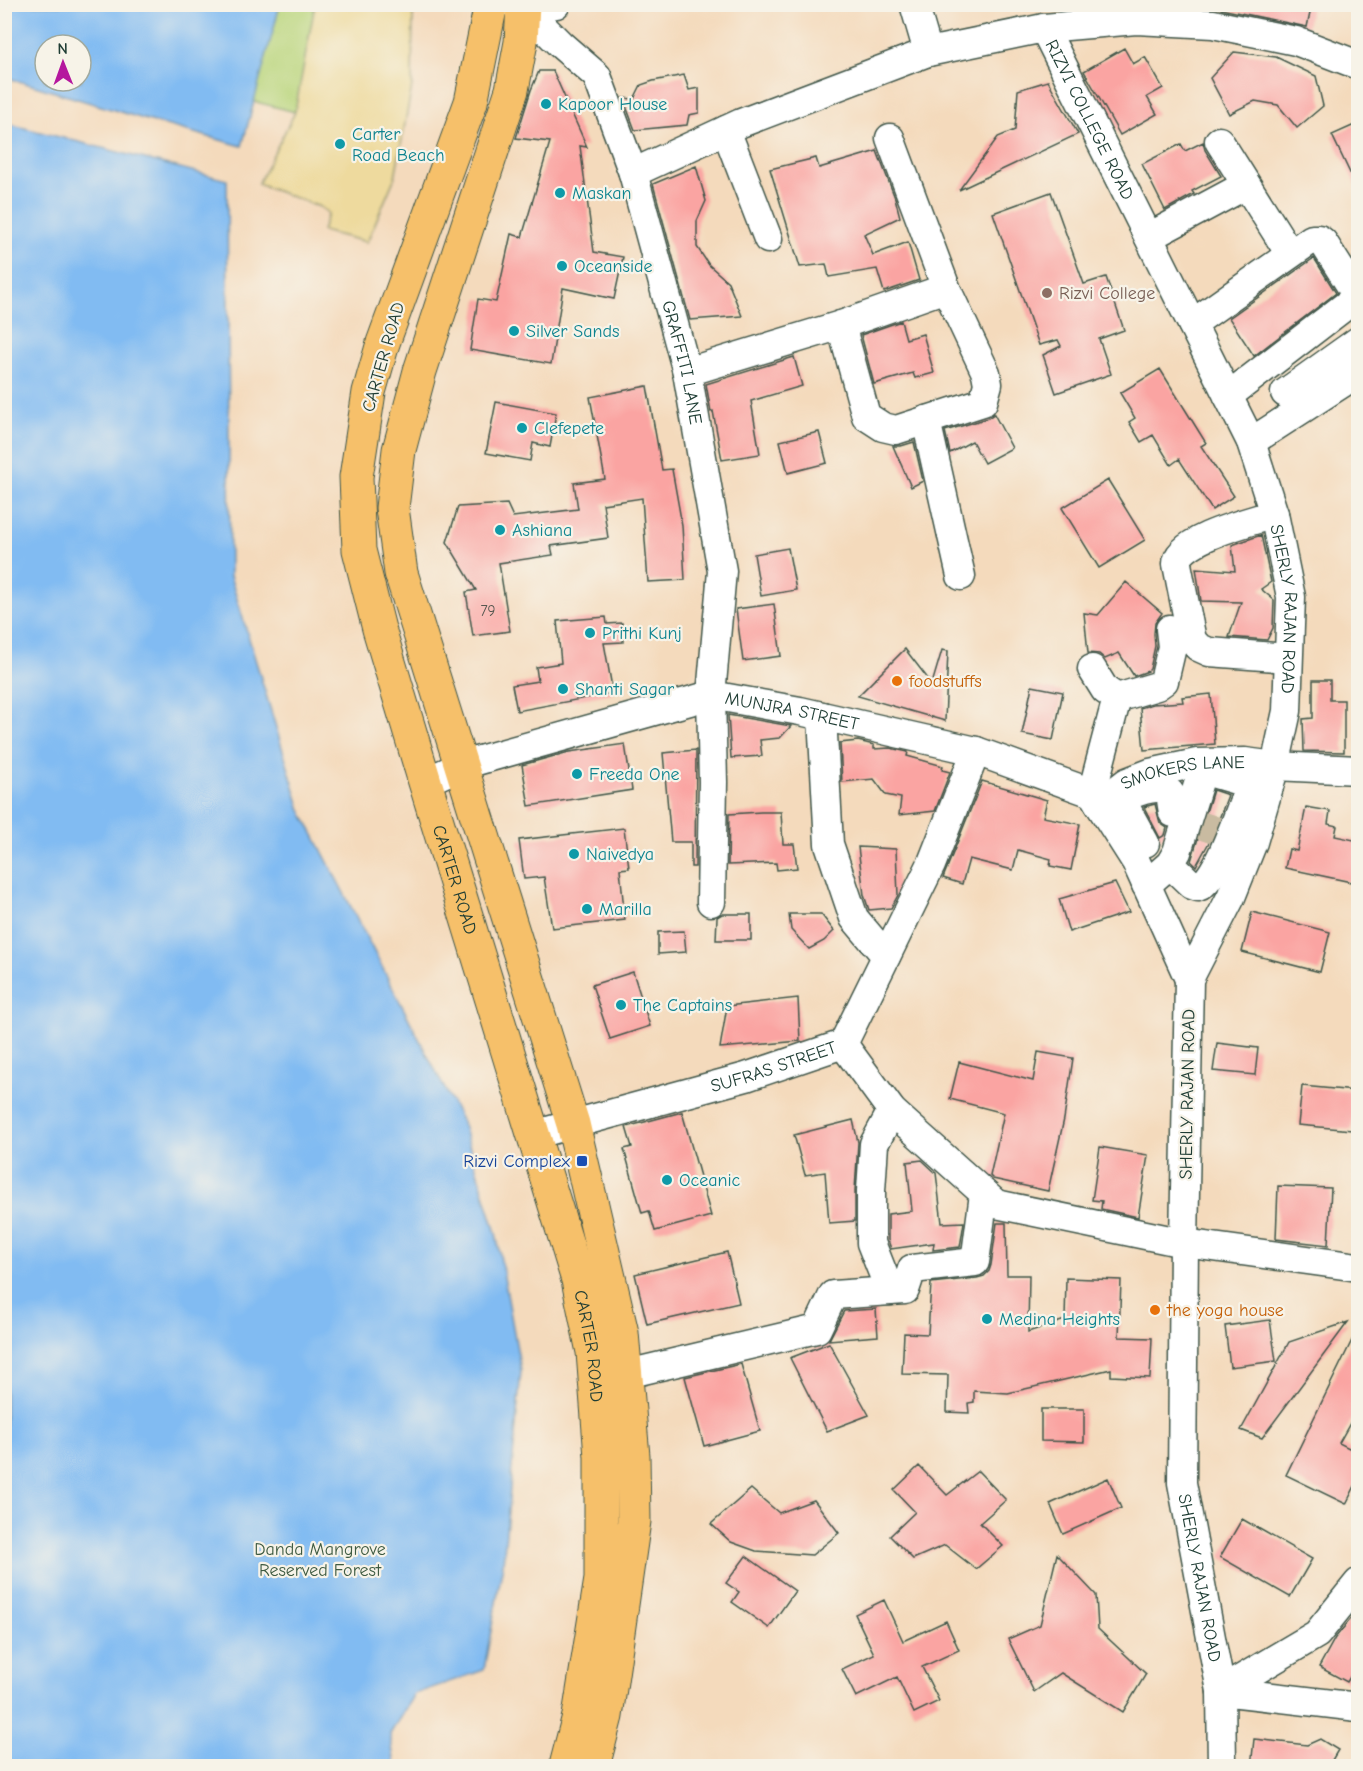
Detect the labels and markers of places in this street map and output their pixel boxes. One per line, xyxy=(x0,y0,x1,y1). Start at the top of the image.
place label: Kapoor House xyxy=(558,94,667,115)
marker: Kapoor House xyxy=(539,97,553,111)
place label: Carter Road Beach xyxy=(352,124,445,166)
marker: Carter Road Beach xyxy=(333,137,347,151)
place label: Maskan xyxy=(572,183,631,204)
marker: Maskan xyxy=(553,186,567,200)
place label: Oceanside xyxy=(574,256,653,277)
marker: Oceanside xyxy=(555,259,569,273)
place label: Rizvi College xyxy=(1059,283,1155,304)
marker: Rizvi College xyxy=(1040,286,1054,300)
place label: Silver Sands xyxy=(526,321,620,342)
marker: Silver Sands xyxy=(507,324,521,338)
place label: Clefepete xyxy=(534,418,604,439)
marker: Clefepete xyxy=(515,421,529,435)
place label: Ashiana xyxy=(512,520,572,541)
marker: Ashiana xyxy=(493,523,507,537)
place label: Prithi Kunj xyxy=(602,623,682,644)
marker: Prithi Kunj xyxy=(583,626,597,640)
place label: foodstuffs xyxy=(908,671,982,692)
marker: foodstuffs xyxy=(890,674,904,688)
place label: Shanti Sagar xyxy=(575,679,675,700)
marker: Shanti Sagar xyxy=(556,682,570,696)
place label: Freeda One xyxy=(589,764,680,785)
marker: Freeda One xyxy=(570,767,584,781)
place label: Naivedya xyxy=(586,844,654,865)
marker: Naivedya xyxy=(567,847,581,861)
place label: Marilla xyxy=(599,899,652,920)
marker: Marilla xyxy=(580,902,594,916)
place label: The Captains xyxy=(633,995,732,1016)
marker: The Captains xyxy=(614,998,628,1012)
place label: Rizvi Complex xyxy=(463,1151,570,1172)
marker: Rizvi Complex xyxy=(575,1154,589,1168)
place label: Oceanic xyxy=(679,1170,741,1191)
marker: Oceanic xyxy=(660,1173,674,1187)
place label: the yoga house xyxy=(1166,1300,1284,1321)
marker: the yoga house xyxy=(1148,1303,1162,1317)
place label: Medina Heights xyxy=(999,1309,1120,1330)
marker: Medina Heights xyxy=(980,1312,994,1326)

